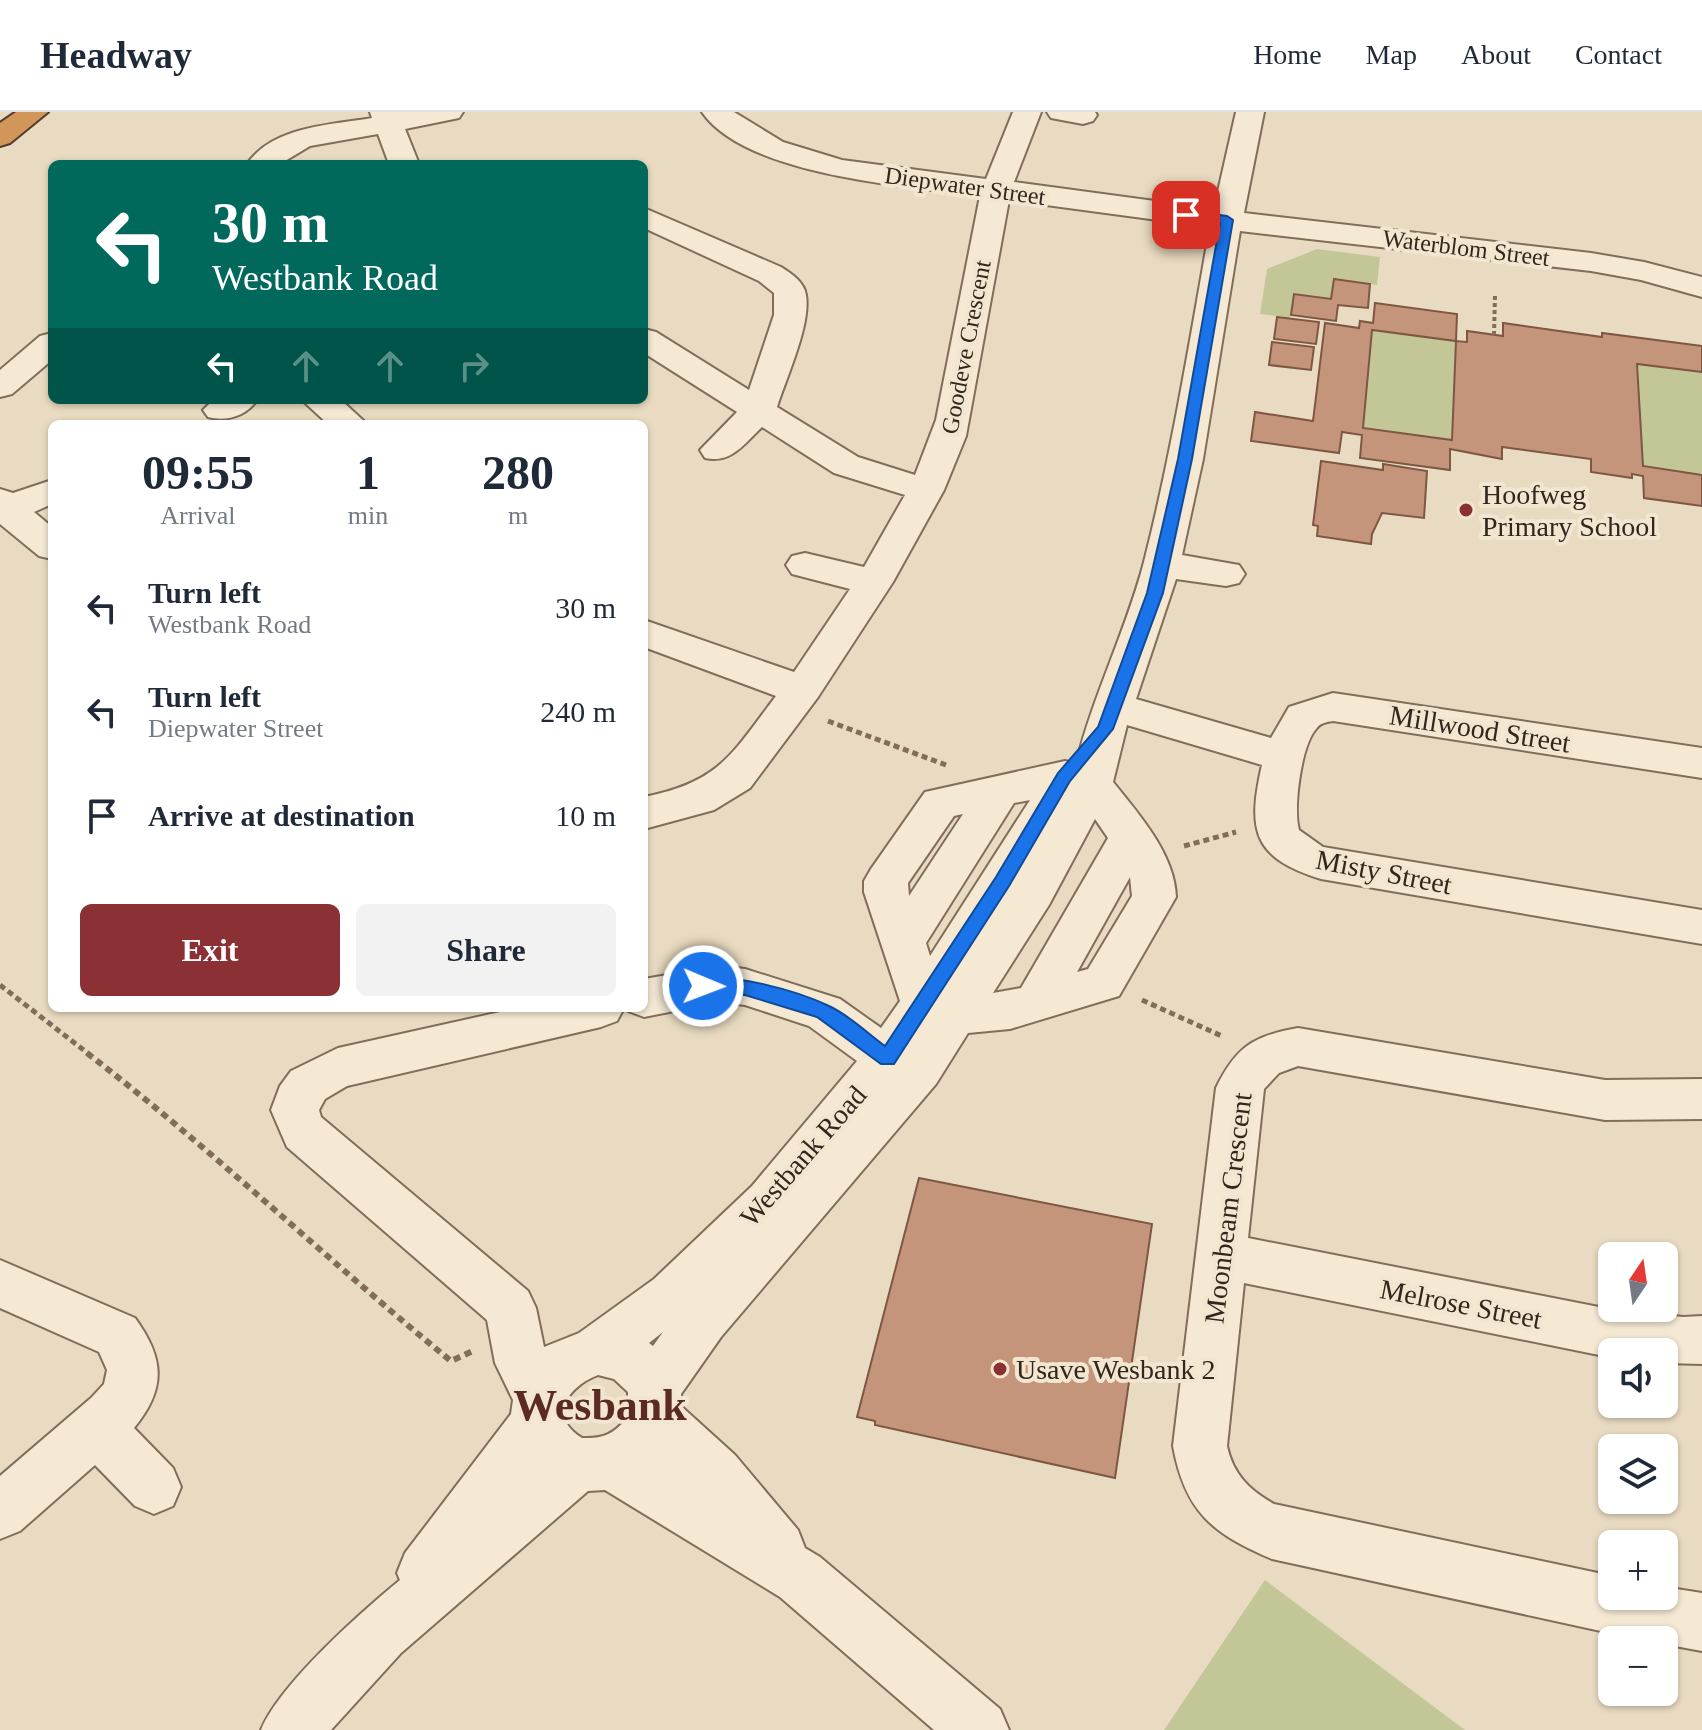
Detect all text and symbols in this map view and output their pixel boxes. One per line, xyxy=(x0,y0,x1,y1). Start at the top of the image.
text: Headway xyxy=(40,34,192,76)
text: Home xyxy=(1253,39,1322,70)
text: Map xyxy=(1366,39,1417,70)
text: About xyxy=(1461,39,1531,70)
text: Contact xyxy=(1575,39,1662,70)
street label: Diepwater Street xyxy=(883,162,1047,210)
pin xyxy=(1152,181,1220,249)
icon: left xyxy=(80,192,184,296)
text: 30 m xyxy=(212,192,329,254)
icon: arrive xyxy=(1164,193,1208,237)
street label: Waterblom Street xyxy=(1381,225,1551,271)
text: Westbank Road xyxy=(212,258,438,298)
street label: Goodeve Crescent xyxy=(936,258,996,436)
icon: left xyxy=(200,344,244,388)
icon: ahead xyxy=(284,344,328,388)
icon: ahead xyxy=(368,344,412,388)
icon: right xyxy=(452,344,496,388)
text: 09:55 xyxy=(142,446,254,499)
text: 1 xyxy=(356,446,380,499)
text: 280 xyxy=(482,446,554,499)
place label: Hoofweg Primary School xyxy=(1482,479,1657,542)
text: Arrival xyxy=(160,501,235,530)
text: min xyxy=(348,501,388,530)
text: m xyxy=(508,501,528,530)
marker: Hoofweg Primary School xyxy=(1457,501,1475,519)
text: Turn left xyxy=(148,576,261,609)
icon: left xyxy=(80,586,124,630)
text: 30 m xyxy=(555,591,616,624)
text: Westbank Road xyxy=(148,610,311,639)
text: Turn left xyxy=(148,680,261,713)
icon: left xyxy=(80,690,124,734)
text: 240 m xyxy=(540,695,616,728)
street label: Millwood Street xyxy=(1387,699,1573,759)
text: Diepwater Street xyxy=(148,714,323,743)
icon: arrive xyxy=(80,794,124,838)
text: Arrive at destination xyxy=(148,799,415,832)
text: 10 m xyxy=(555,799,616,832)
street label: Misty Street xyxy=(1313,844,1455,900)
button: Exit xyxy=(80,904,340,996)
button: Share xyxy=(356,904,616,996)
position arrow xyxy=(661,944,745,1028)
street label: Westbank Road xyxy=(734,1079,872,1233)
street label: Moonbeam Crescent xyxy=(1198,1091,1258,1325)
north arrow xyxy=(1598,1242,1678,1322)
map controls xyxy=(1598,1242,1678,1706)
street label: Melrose Street xyxy=(1378,1273,1545,1335)
button: sound xyxy=(1598,1338,1678,1418)
place label: Usave Wesbank 2 xyxy=(1016,1354,1215,1385)
marker: Usave Wesbank 2 xyxy=(991,1360,1009,1378)
district label: Wesbank xyxy=(513,1381,687,1430)
button: layers xyxy=(1598,1434,1678,1514)
button: + xyxy=(1598,1530,1678,1610)
button: − xyxy=(1598,1626,1678,1706)

